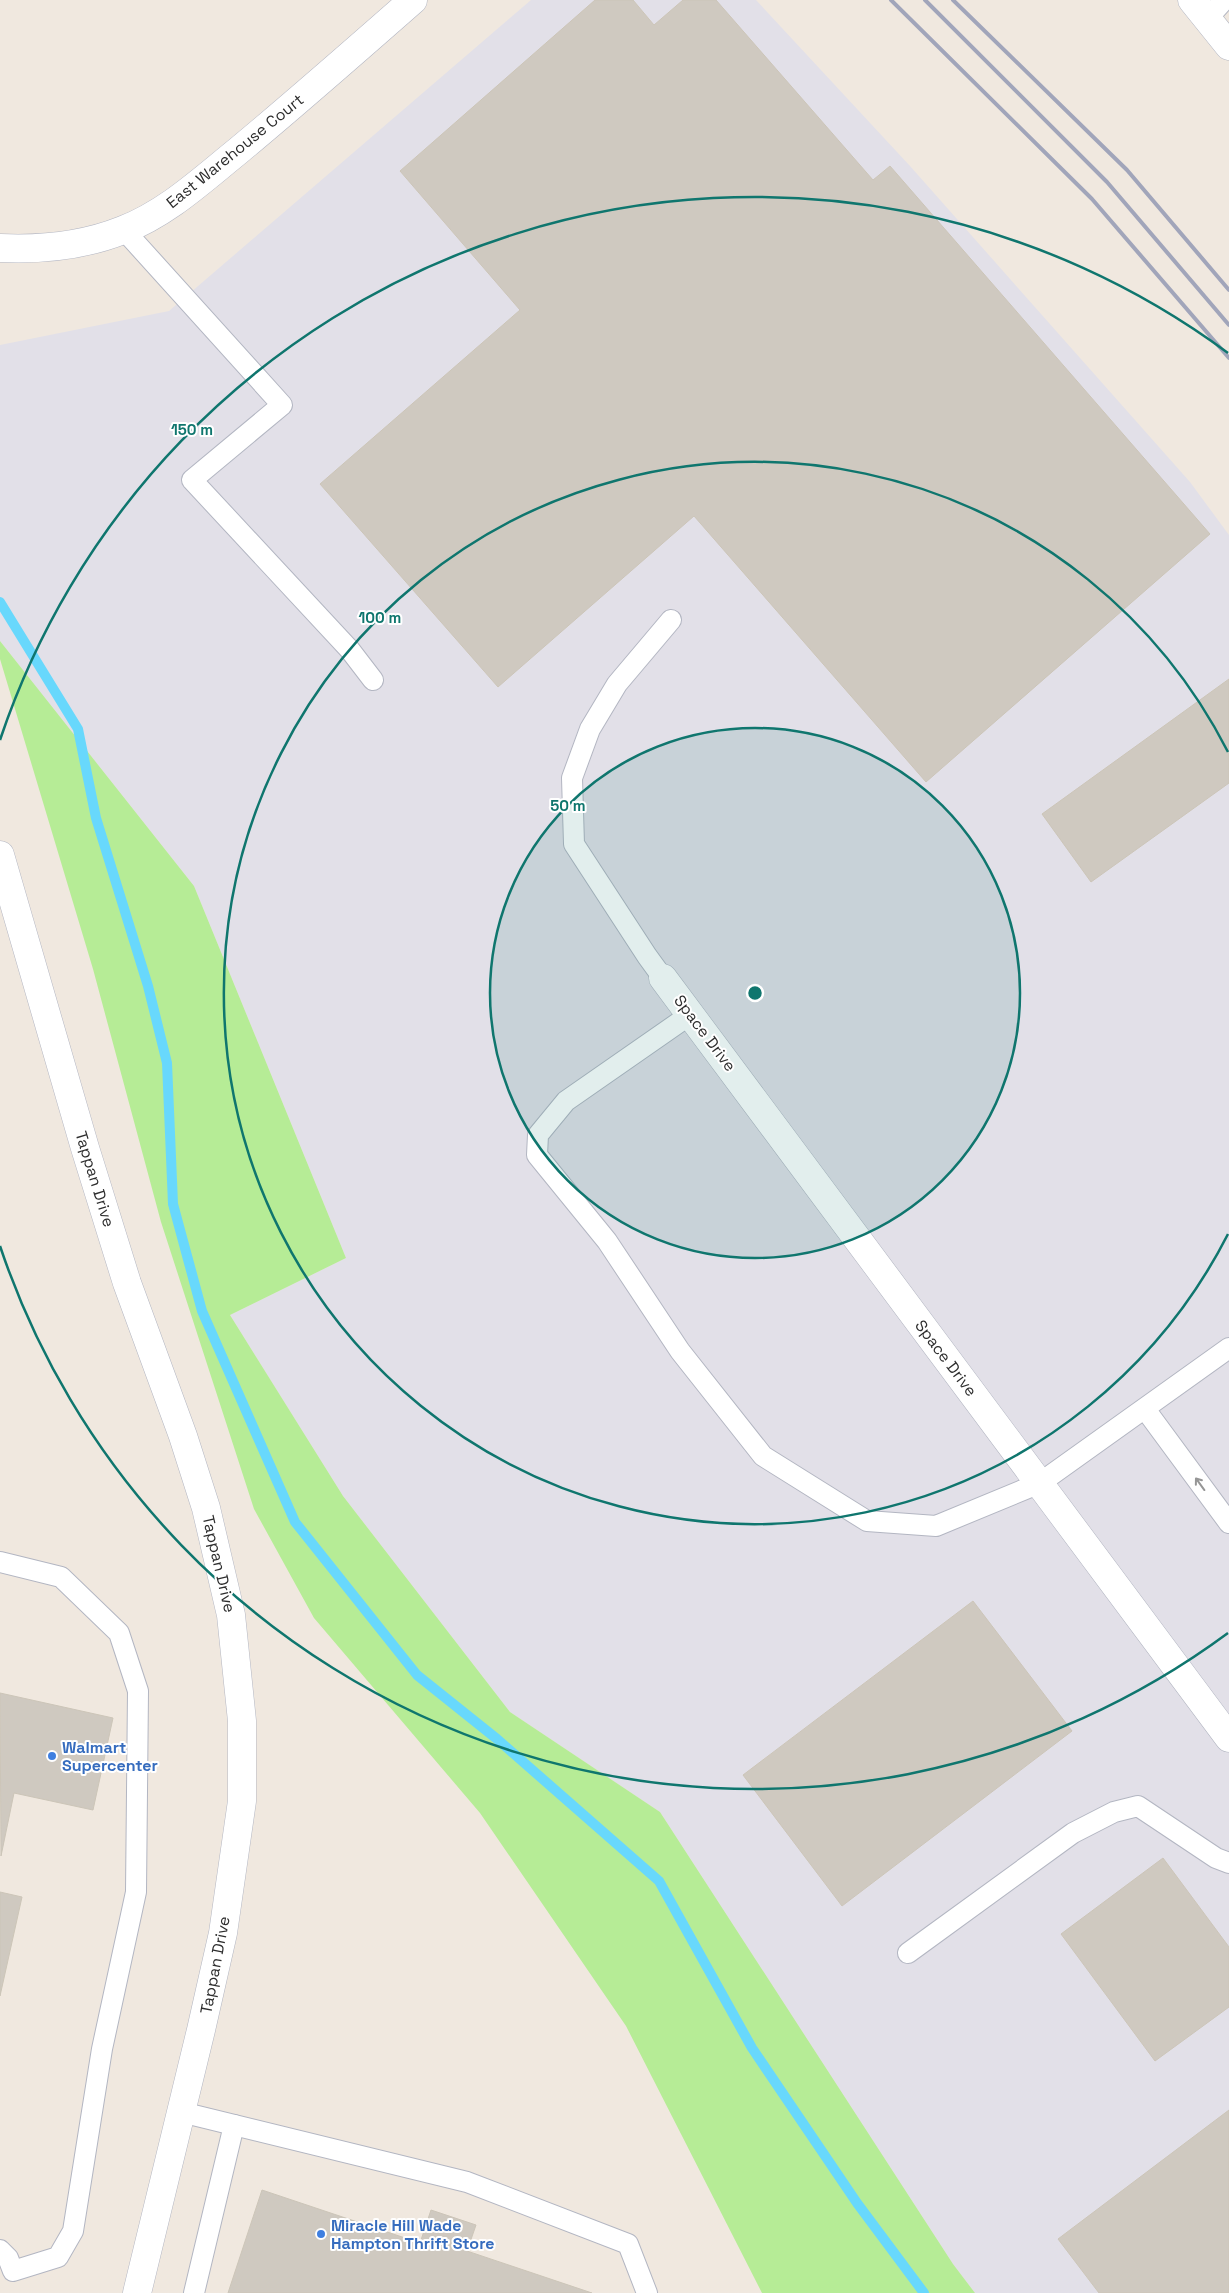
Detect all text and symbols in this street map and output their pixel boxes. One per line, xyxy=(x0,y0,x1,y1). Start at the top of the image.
street label: East Warehouse Court xyxy=(162,89,308,213)
text: 150 m xyxy=(171,420,213,439)
text: 100 m xyxy=(359,608,401,627)
text: 50 m xyxy=(550,796,586,815)
centre of rings xyxy=(746,984,764,1002)
street label: Space Drive xyxy=(669,991,741,1075)
street label: Tappan Drive xyxy=(70,1128,120,1230)
street label: Space Drive xyxy=(910,1316,982,1400)
one-way arrow xyxy=(1195,1477,1205,1491)
street label: Tappan Drive xyxy=(198,1513,240,1615)
place label: Walmart Supercenter xyxy=(62,1737,158,1776)
marker: Walmart Supercenter xyxy=(46,1750,58,1762)
street label: Tappan Drive xyxy=(195,1914,235,2016)
place label: Miracle Hill Wade Hampton Thrift Store xyxy=(331,2215,494,2254)
marker: Miracle Hill Wade Hampton Thrift Store xyxy=(315,2228,327,2240)

